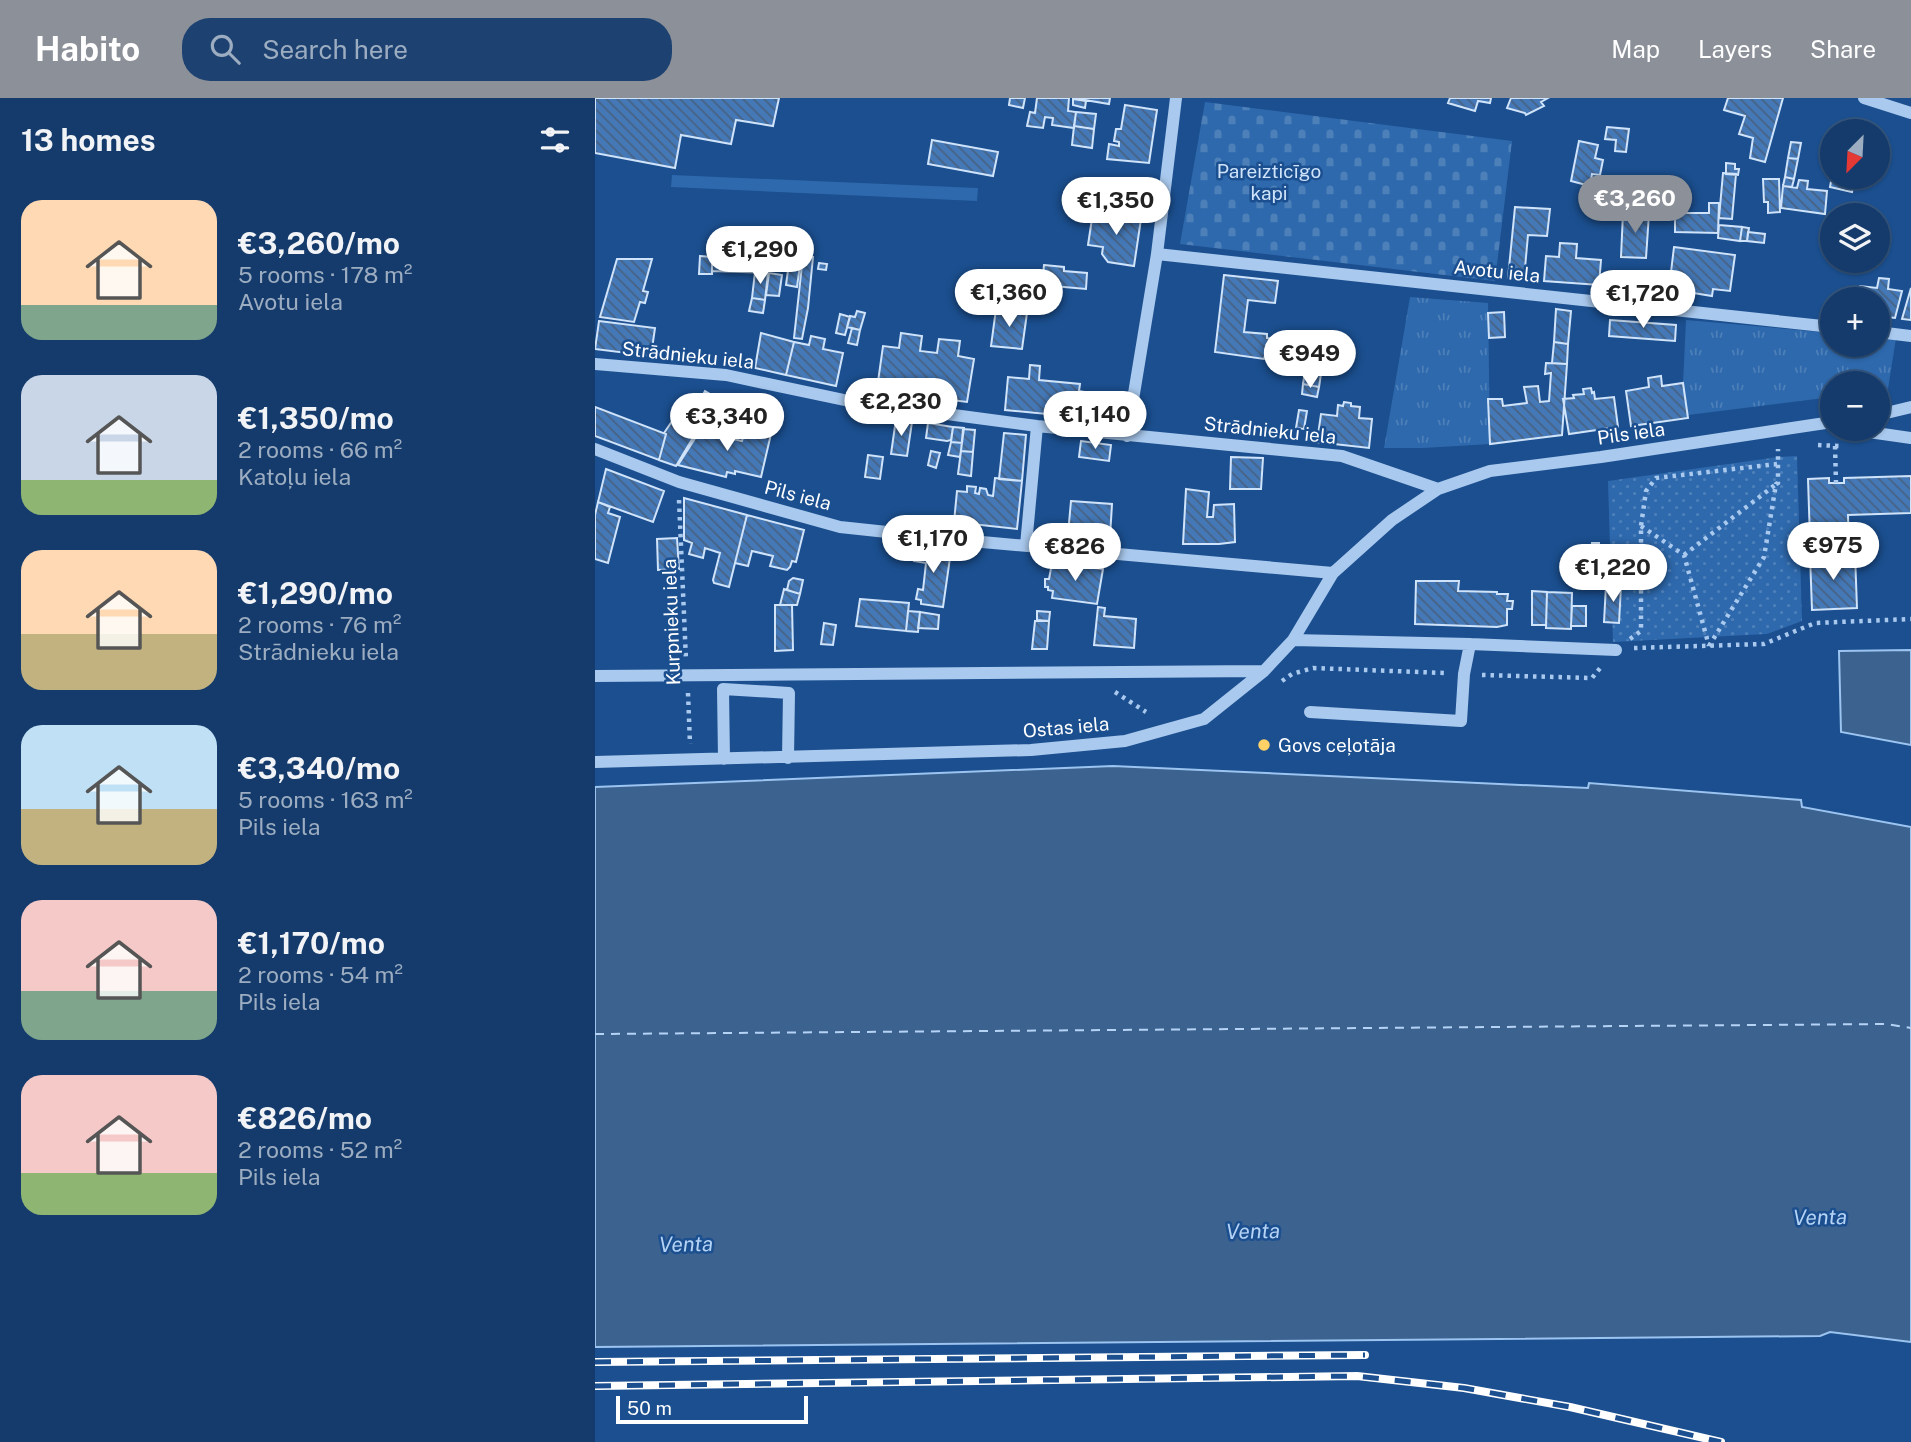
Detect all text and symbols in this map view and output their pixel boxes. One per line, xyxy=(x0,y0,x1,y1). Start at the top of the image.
search box xyxy=(182,18,672,81)
text: Habito xyxy=(35,30,140,68)
icon: search xyxy=(206,30,244,68)
text: Search here xyxy=(262,34,408,65)
text: Map xyxy=(1611,35,1660,63)
text: Layers xyxy=(1698,35,1772,63)
text: Share xyxy=(1810,35,1876,63)
north arrow xyxy=(1820,119,1890,189)
map controls xyxy=(1820,119,1890,441)
icon: filters xyxy=(536,121,574,159)
text: 13 homes xyxy=(21,122,156,158)
park label: Pareizticīgo kapi xyxy=(1217,160,1321,204)
pin: €3,260 xyxy=(1578,176,1692,235)
pin: €1,350 xyxy=(1059,178,1173,237)
text: €3,260 xyxy=(1594,184,1676,211)
text: €1,350 xyxy=(1078,186,1154,213)
button: layers xyxy=(1820,203,1890,273)
text: €3,260/mo xyxy=(238,225,400,261)
pin: €1,290 xyxy=(703,226,817,286)
icon: home xyxy=(77,228,161,312)
text: €1,290 xyxy=(722,235,798,262)
street label: Avotu iela xyxy=(1453,256,1541,286)
text: 5 rooms · 178 m² xyxy=(238,261,412,288)
pin: €1,360 xyxy=(952,270,1066,329)
pin: €1,720 xyxy=(1586,271,1700,330)
text: €1,360 xyxy=(971,278,1047,305)
text: €1,720 xyxy=(1606,279,1680,306)
button: + xyxy=(1820,287,1890,357)
text: Avotu iela xyxy=(238,288,343,315)
pin: €949 xyxy=(1269,330,1351,390)
street label: Strādnieku iela xyxy=(621,337,755,373)
text: €949 xyxy=(1280,339,1340,366)
button: − xyxy=(1820,371,1890,441)
pin: €2,230 xyxy=(844,378,958,438)
text: €2,230 xyxy=(860,387,942,414)
pin: €1,140 xyxy=(1038,392,1152,451)
pin: €3,340 xyxy=(670,394,784,453)
text: €1,350/mo xyxy=(238,400,394,436)
text: €1,140 xyxy=(1060,400,1130,427)
text: €3,340 xyxy=(686,402,768,429)
icon: home xyxy=(77,403,161,487)
street label: Strādnieku iela xyxy=(1203,412,1337,448)
street label: Pils iela xyxy=(1596,417,1666,449)
text: 2 rooms · 66 m² xyxy=(238,436,402,463)
text: Katoļu iela xyxy=(238,463,351,490)
street label: Pils iela xyxy=(762,476,834,514)
pin: €1,170 xyxy=(876,516,990,575)
pin: €975 xyxy=(1792,522,1874,582)
text: €1,170 xyxy=(898,524,968,551)
pin: €826 xyxy=(1034,524,1116,583)
text: €975 xyxy=(1803,531,1863,558)
text: €826 xyxy=(1045,532,1105,559)
pin: €1,220 xyxy=(1556,545,1670,604)
text: €1,220 xyxy=(1575,553,1651,580)
street label: Kurpnieku iela xyxy=(658,558,684,686)
text: €1,290/mo xyxy=(238,575,393,611)
icon: home xyxy=(77,578,161,662)
text: 2 rooms · 76 m² xyxy=(238,611,401,638)
text: Strādnieku iela xyxy=(238,638,399,665)
street label: Ostas iela xyxy=(1022,712,1110,742)
place label: Govs ceļotāja xyxy=(1278,734,1396,756)
marker: Govs ceļotāja xyxy=(1256,737,1272,753)
text: €3,340/mo xyxy=(238,750,400,786)
icon: home xyxy=(77,753,161,837)
text: 5 rooms · 163 m² xyxy=(238,786,413,813)
text: Pils iela xyxy=(238,813,321,840)
text: €1,170/mo xyxy=(238,925,385,961)
icon: home xyxy=(77,928,161,1012)
text: 2 rooms · 54 m² xyxy=(238,961,403,988)
text: Pils iela xyxy=(238,988,321,1015)
text: €826/mo xyxy=(238,1100,372,1136)
icon: home xyxy=(77,1103,161,1187)
text: 2 rooms · 52 m² xyxy=(238,1136,402,1163)
text: Pils iela xyxy=(238,1163,321,1190)
water label: Venta xyxy=(1793,1204,1847,1230)
water label: Venta xyxy=(1226,1218,1280,1244)
water label: Venta xyxy=(659,1231,713,1257)
scale bar xyxy=(616,1393,809,1425)
text: 50 m xyxy=(627,1397,672,1419)

